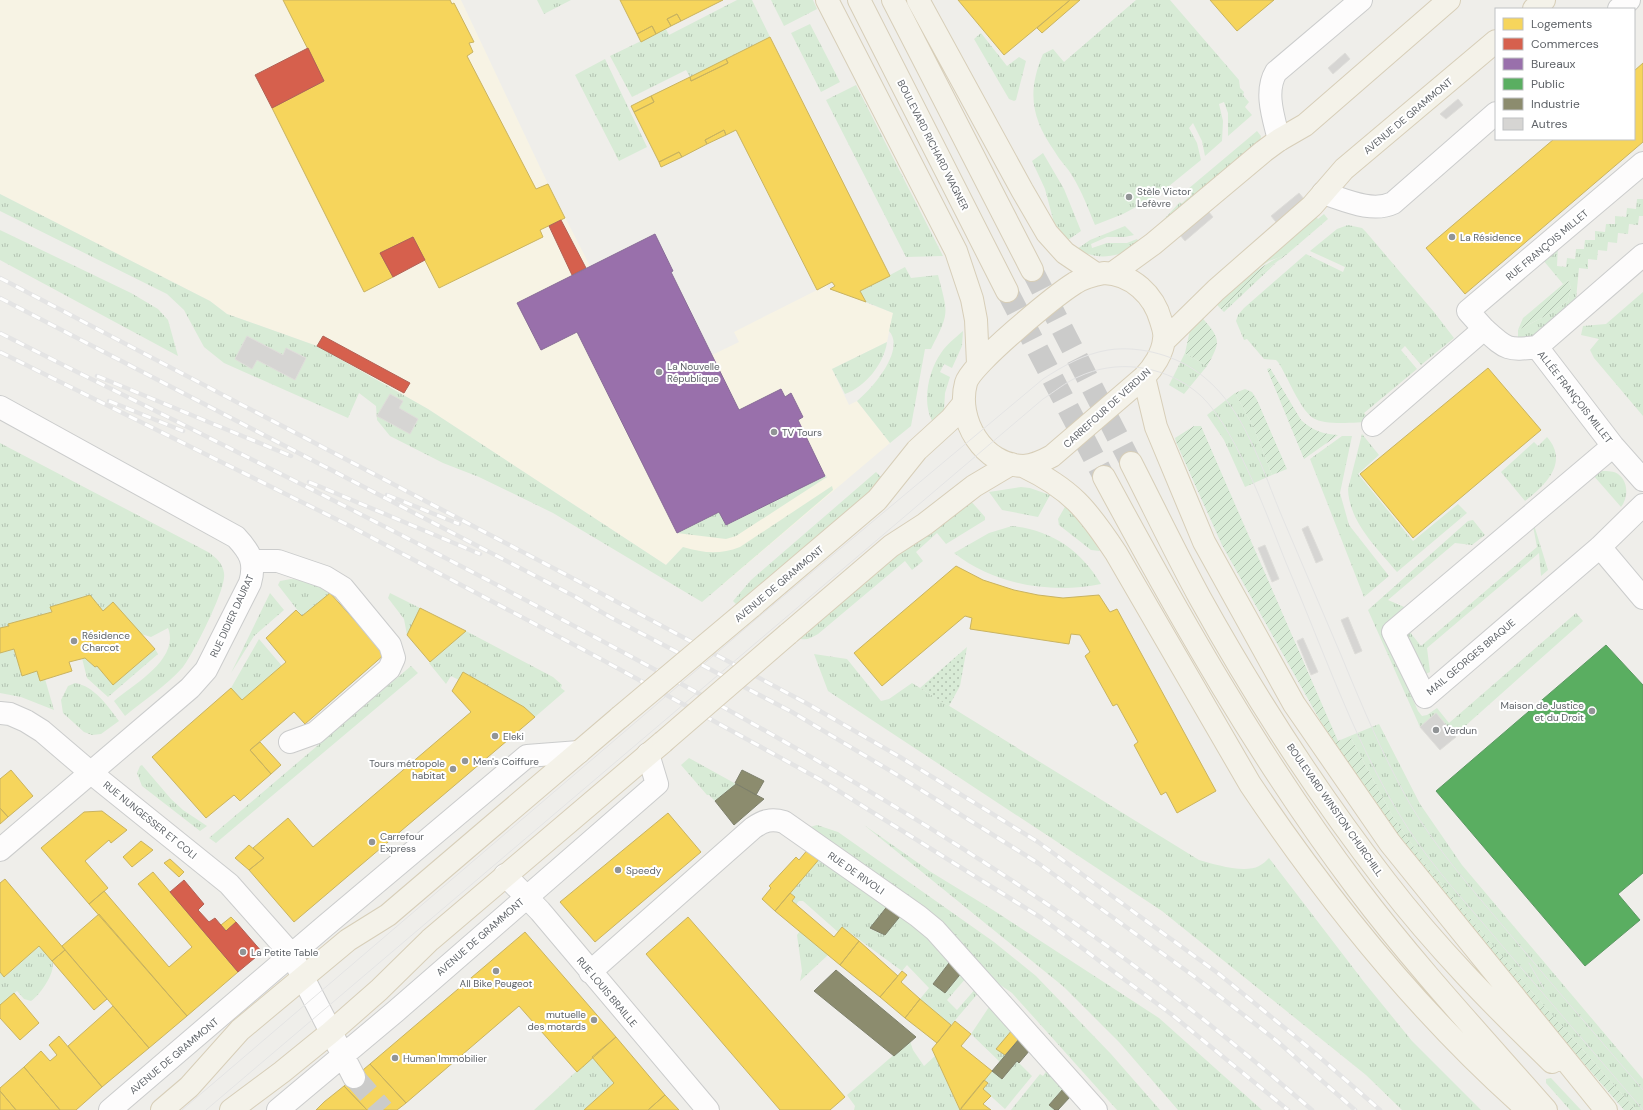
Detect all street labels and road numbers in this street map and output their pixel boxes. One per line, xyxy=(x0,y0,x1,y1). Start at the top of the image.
street label: AVENUE DE GRAMMONT xyxy=(1361,75,1455,157)
street label: BOULEVARD RICHARD WAGNER xyxy=(894,78,972,212)
street label: RUE FRANÇOIS MILLET xyxy=(1503,206,1591,283)
street label: ALLÉE FRANÇOIS MILLET xyxy=(1535,348,1616,446)
street label: CARREFOUR DE VERDUN xyxy=(1061,365,1153,451)
street label: AVENUE DE GRAMMONT xyxy=(732,543,826,625)
street label: RUE DIDIER DAURAT xyxy=(207,572,257,660)
street label: MAIL GEORGES BRAQUE xyxy=(1424,616,1518,698)
street label: BOULEVARD WINSTON CHURCHILL xyxy=(1284,741,1386,879)
street label: RUE NUNGESSER ET COLI xyxy=(101,778,199,862)
street label: RUE DE RIVOLI xyxy=(825,849,887,897)
street label: AVENUE DE GRAMMONT xyxy=(433,895,527,979)
street label: RUE LOUIS BRAILLE xyxy=(574,954,640,1030)
street label: AVENUE DE GRAMMONT xyxy=(127,1015,221,1097)

